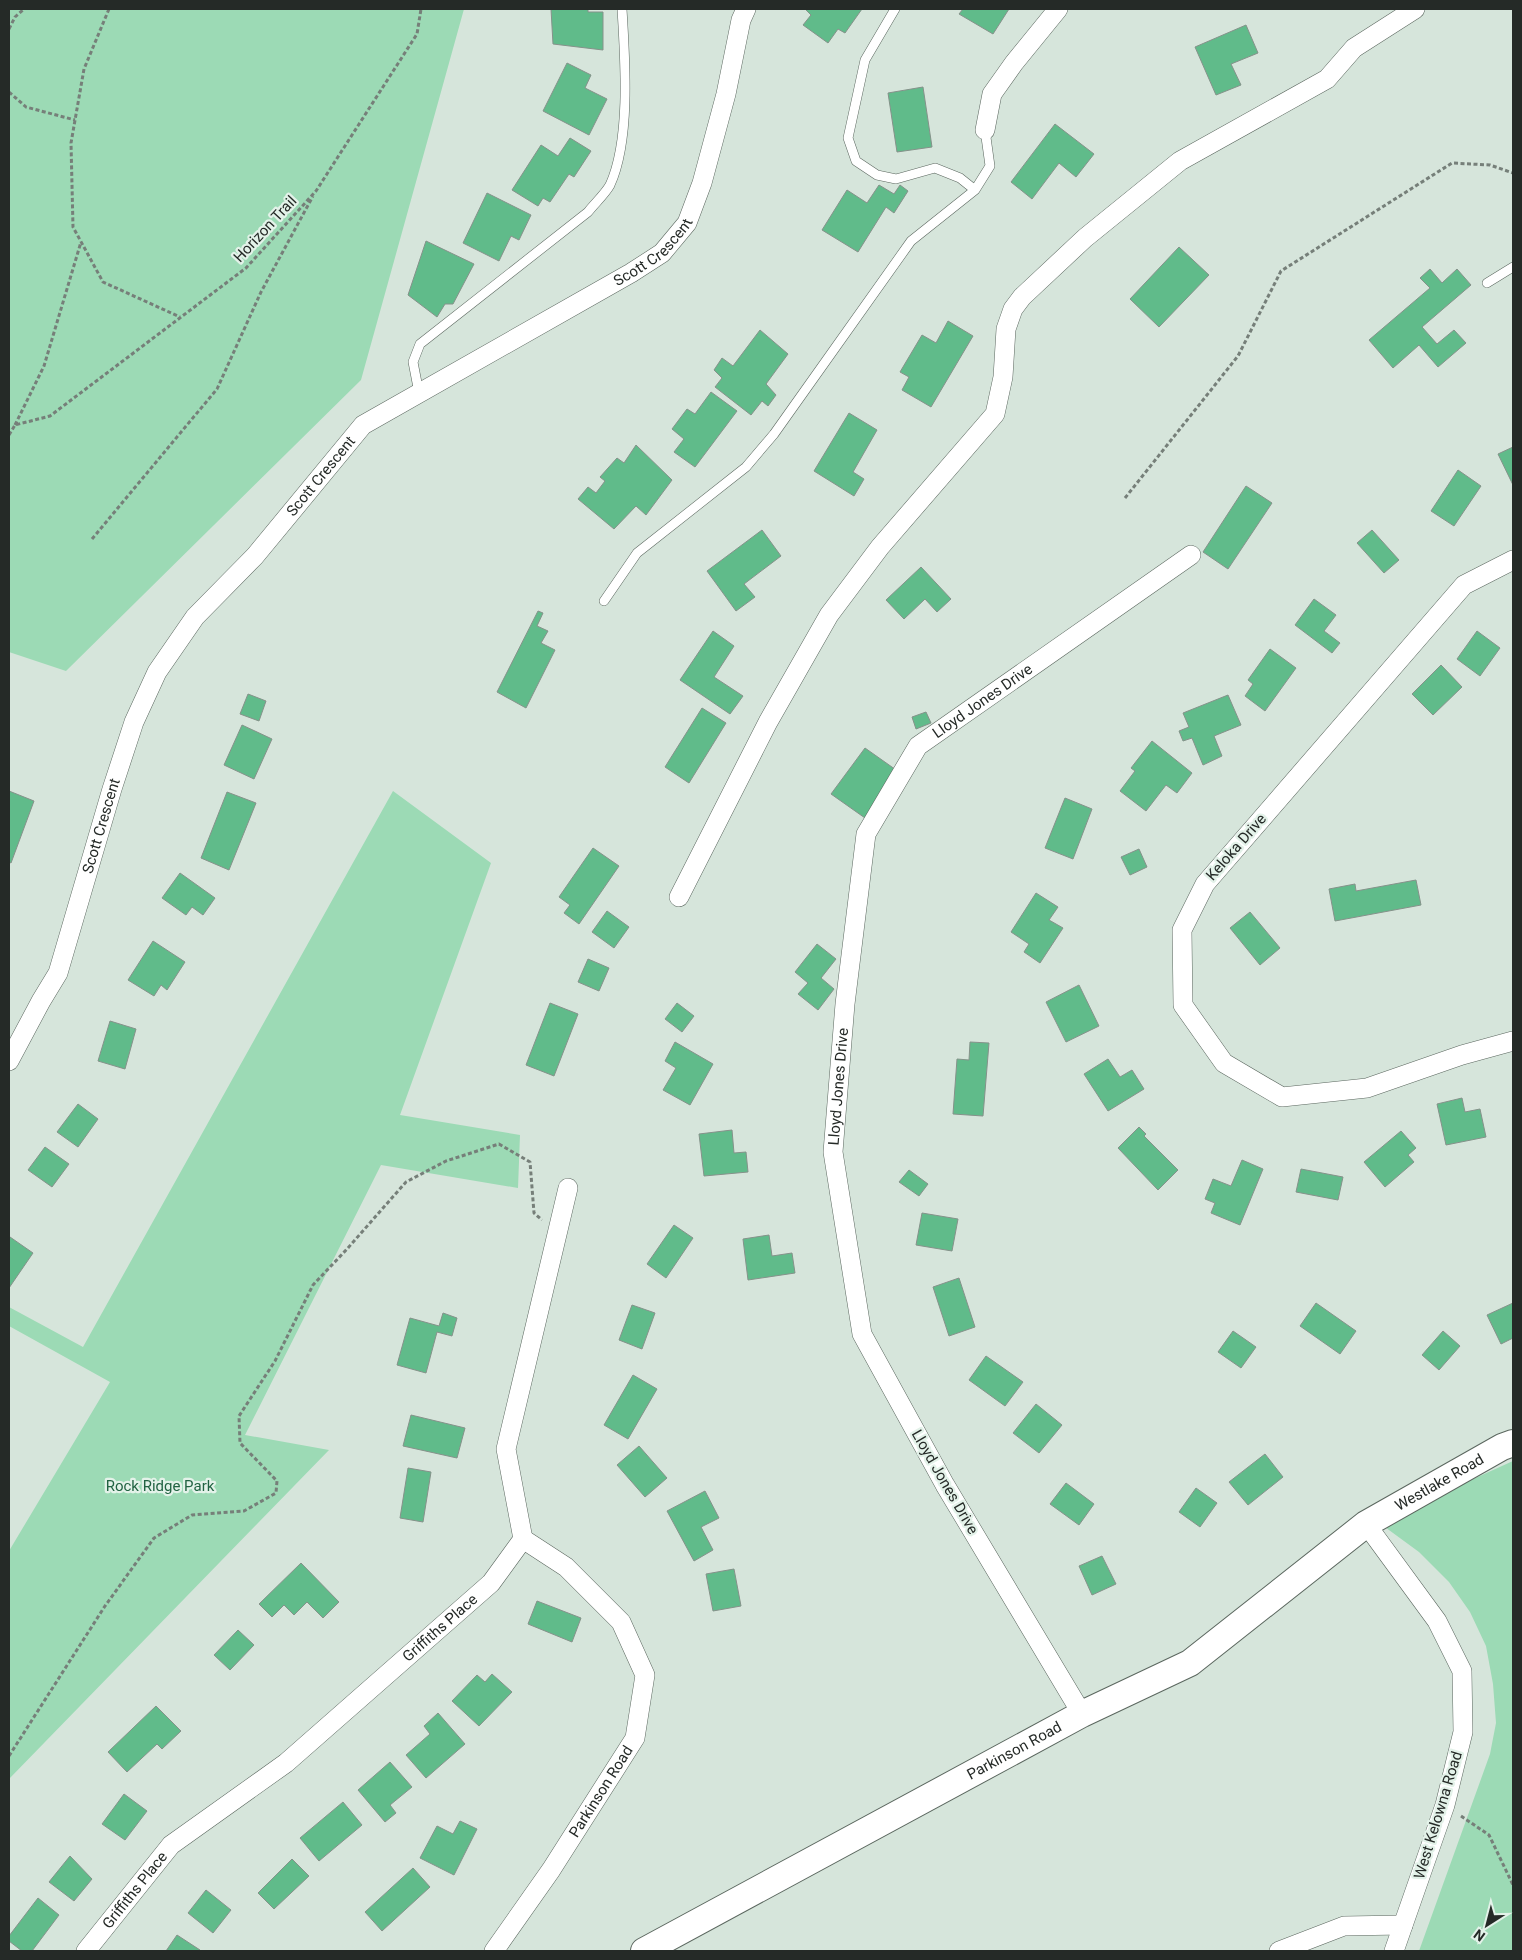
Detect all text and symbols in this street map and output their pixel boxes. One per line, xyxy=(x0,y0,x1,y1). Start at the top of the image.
street label: Horizon Trail xyxy=(230,192,300,266)
street label: Scott Crescent xyxy=(610,216,697,290)
street label: Scott Crescent xyxy=(283,432,359,520)
street label: Lloyd Jones Drive xyxy=(929,660,1036,742)
street label: Scott Crescent xyxy=(79,776,124,876)
street label: Keloka Drive xyxy=(1202,810,1270,884)
street label: Lloyd Jones Drive xyxy=(825,1027,852,1146)
street label: Lloyd Jones Drive xyxy=(908,1427,982,1537)
street label: Westlake Road xyxy=(1392,1450,1487,1515)
park label: Rock Ridge Park xyxy=(106,1477,215,1495)
street label: Griffiths Place xyxy=(399,1590,481,1665)
street label: Parkinson Road xyxy=(964,1718,1065,1784)
street label: Parkinson Road xyxy=(565,1742,637,1841)
street label: West Kelowna Road xyxy=(1410,1749,1466,1881)
street label: Griffiths Place xyxy=(99,1848,171,1932)
north arrow xyxy=(1462,1900,1512,1950)
text: N xyxy=(1471,1926,1488,1945)

